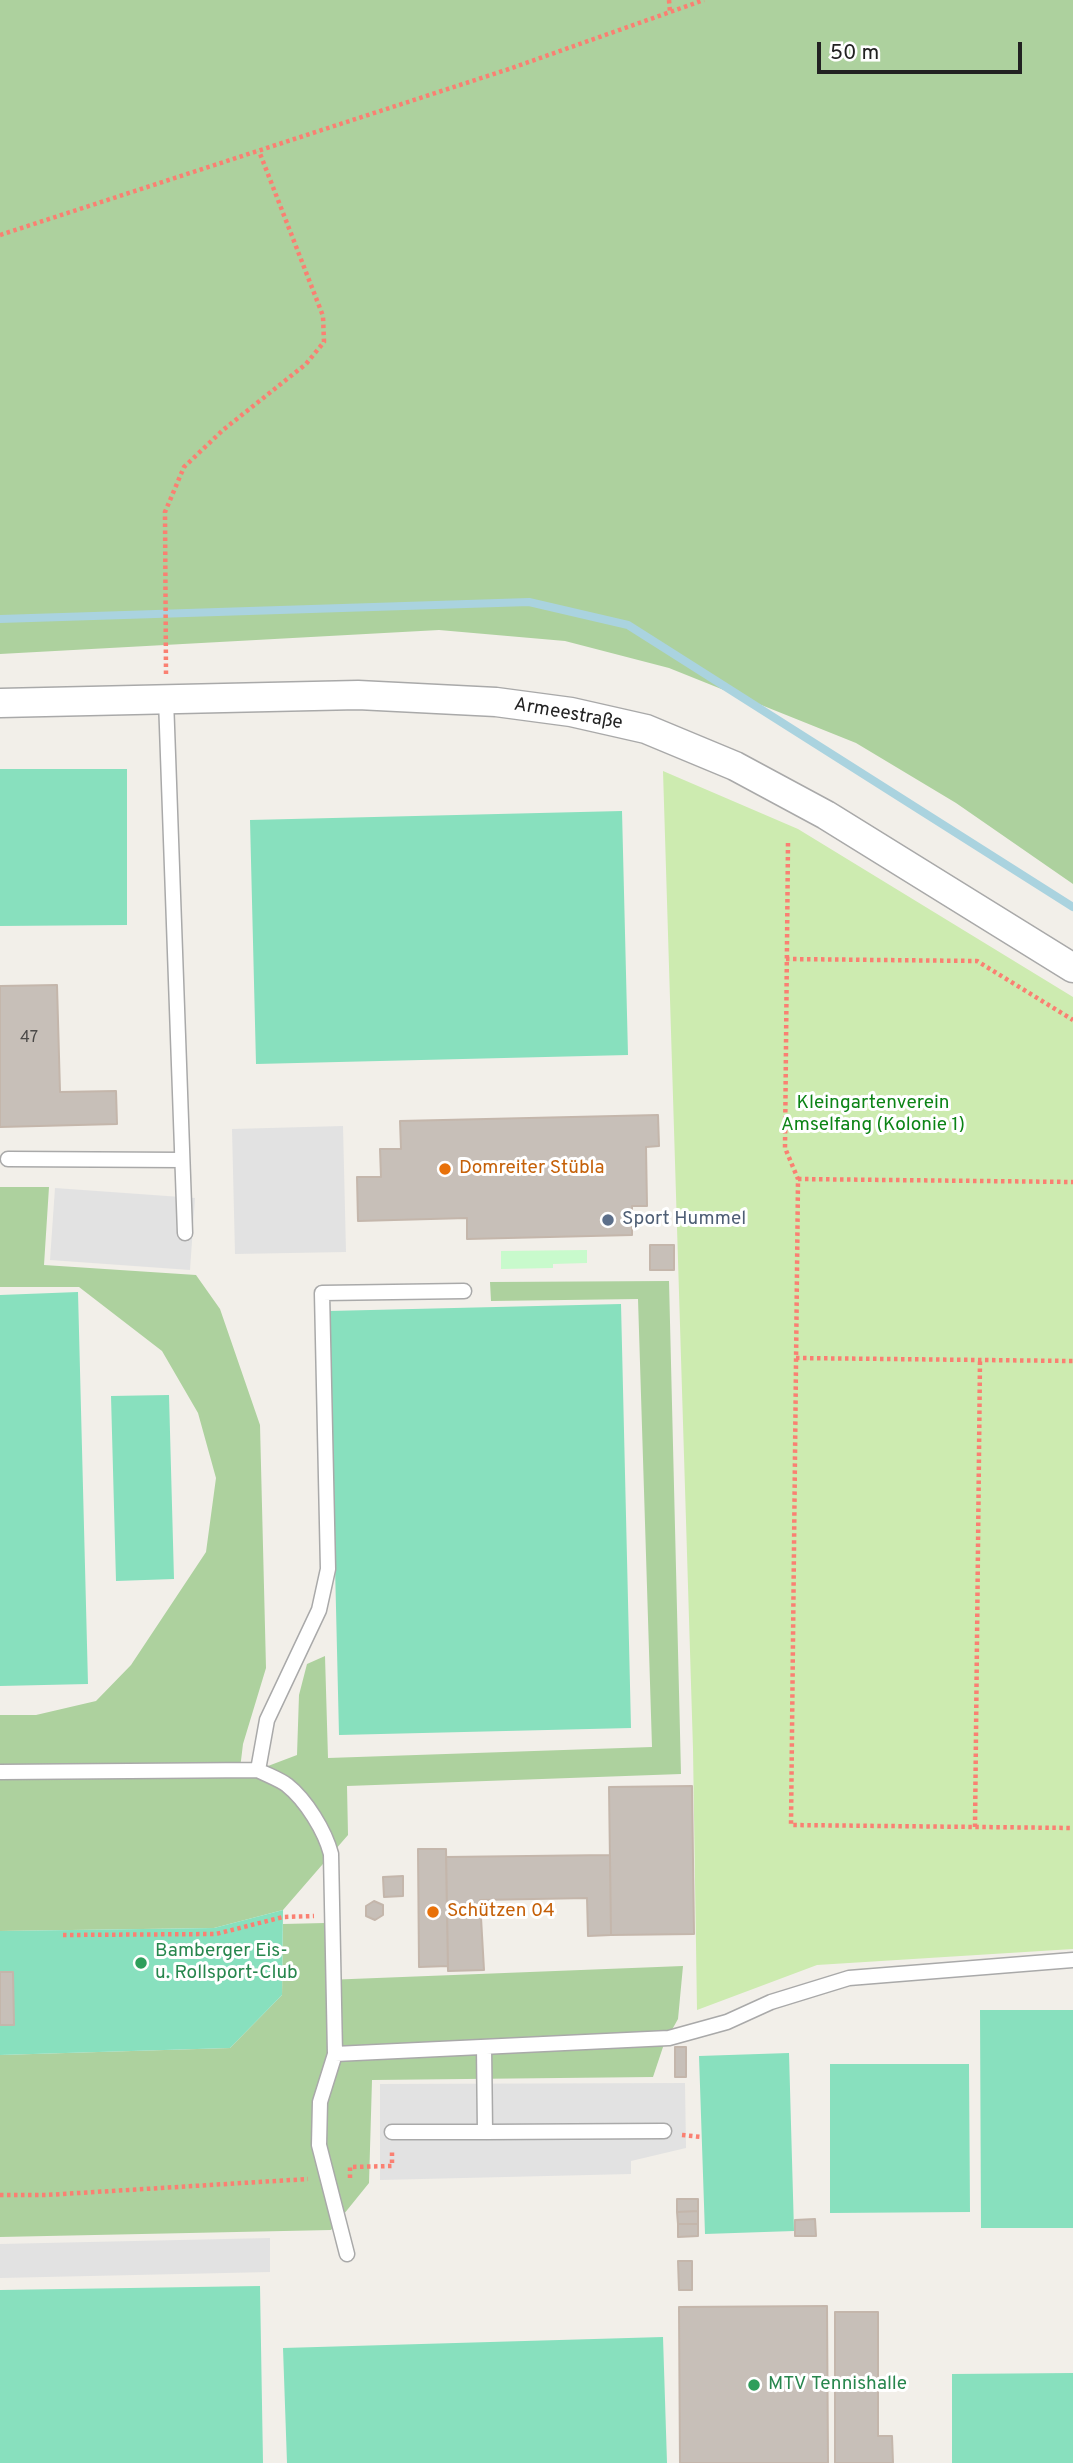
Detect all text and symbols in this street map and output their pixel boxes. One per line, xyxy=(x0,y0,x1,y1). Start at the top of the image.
scale bar xyxy=(821,28,1026,72)
text: 50 m xyxy=(830,40,879,67)
street label: Armeestraße xyxy=(512,694,624,736)
house number: 47 xyxy=(20,1029,38,1049)
park label: Kleingartenverein Amselfang (Kolonie 1) xyxy=(781,1093,965,1137)
place label: Domreiter Stübla xyxy=(459,1158,605,1180)
marker: Domreiter Stübla xyxy=(437,1161,453,1177)
place label: Sport Hummel xyxy=(622,1209,746,1231)
marker: Sport Hummel xyxy=(600,1212,616,1228)
place label: Schützen 04 xyxy=(447,1901,555,1923)
marker: Schützen 04 xyxy=(425,1904,441,1920)
place label: Bamberger Eis- u. Rollsport-Club xyxy=(155,1941,298,1985)
marker: Bamberger Eis- u. Rollsport-Club xyxy=(133,1955,149,1971)
place label: MTV Tennishalle xyxy=(768,2374,907,2396)
marker: MTV Tennishalle xyxy=(746,2377,762,2393)

